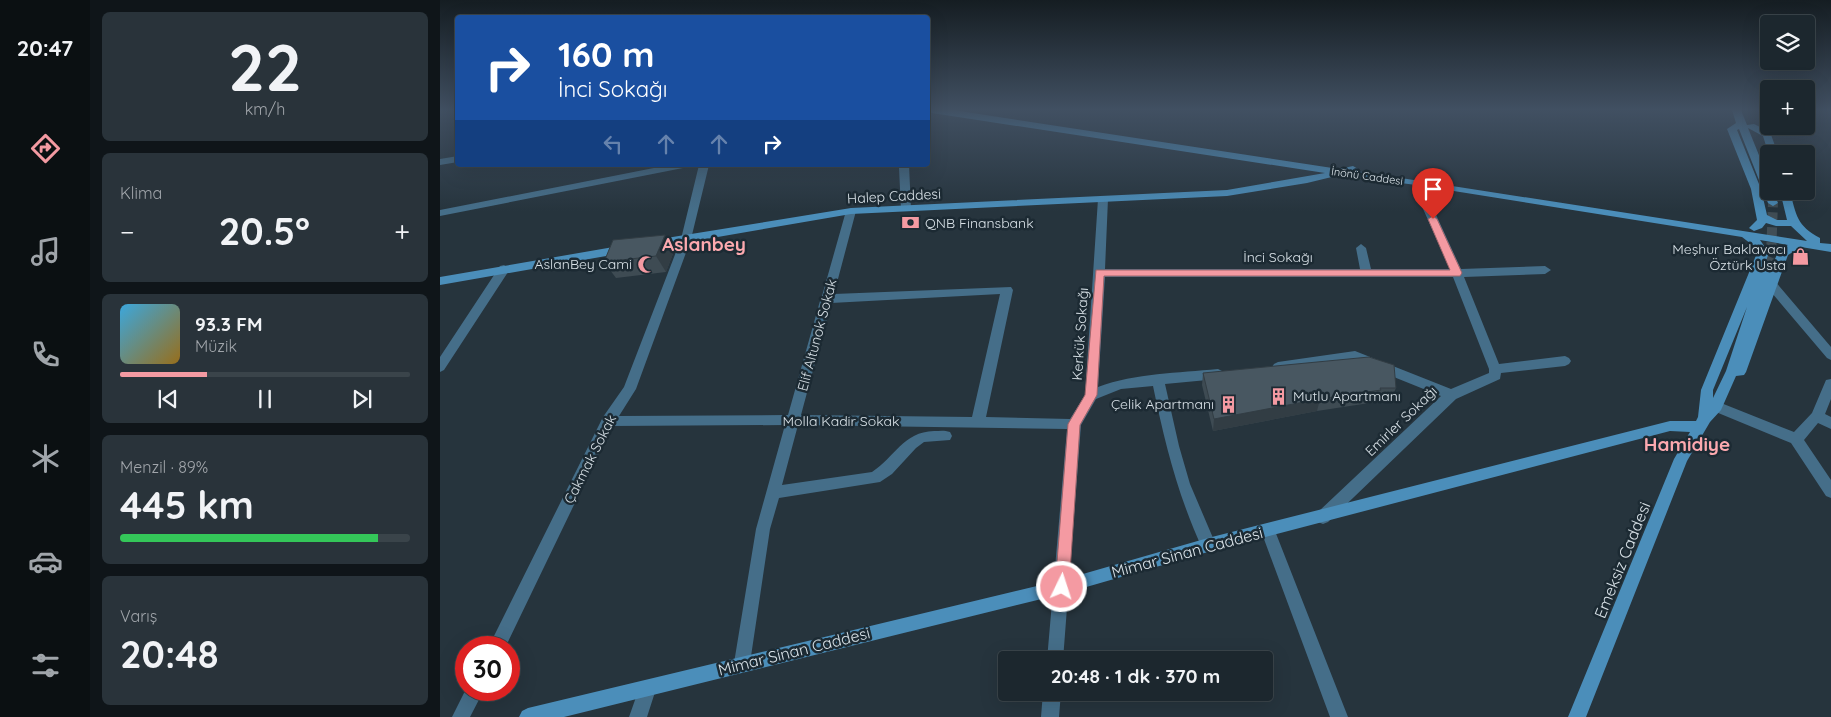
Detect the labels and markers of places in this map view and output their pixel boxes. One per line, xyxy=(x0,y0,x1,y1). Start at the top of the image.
pin xyxy=(1412,168,1454,219)
bank icon: QNB Finansbank xyxy=(901,213,921,233)
place label: QNB Finansbank xyxy=(925,214,1034,232)
place label: Meşhur Baklavacı Öztürk Usta xyxy=(1672,240,1786,274)
shop icon: Meşhur Baklavacı Öztürk Usta xyxy=(1790,247,1810,267)
mosque icon: AslanBey Cami xyxy=(636,254,656,274)
place label: AslanBey Cami xyxy=(534,255,632,273)
building icon: Mutlu Apartmanı xyxy=(1269,386,1289,406)
place label: Mutlu Apartmanı xyxy=(1293,387,1401,405)
building icon: Çelik Apartmanı xyxy=(1218,394,1238,414)
place label: Çelik Apartmanı xyxy=(1111,395,1214,413)

